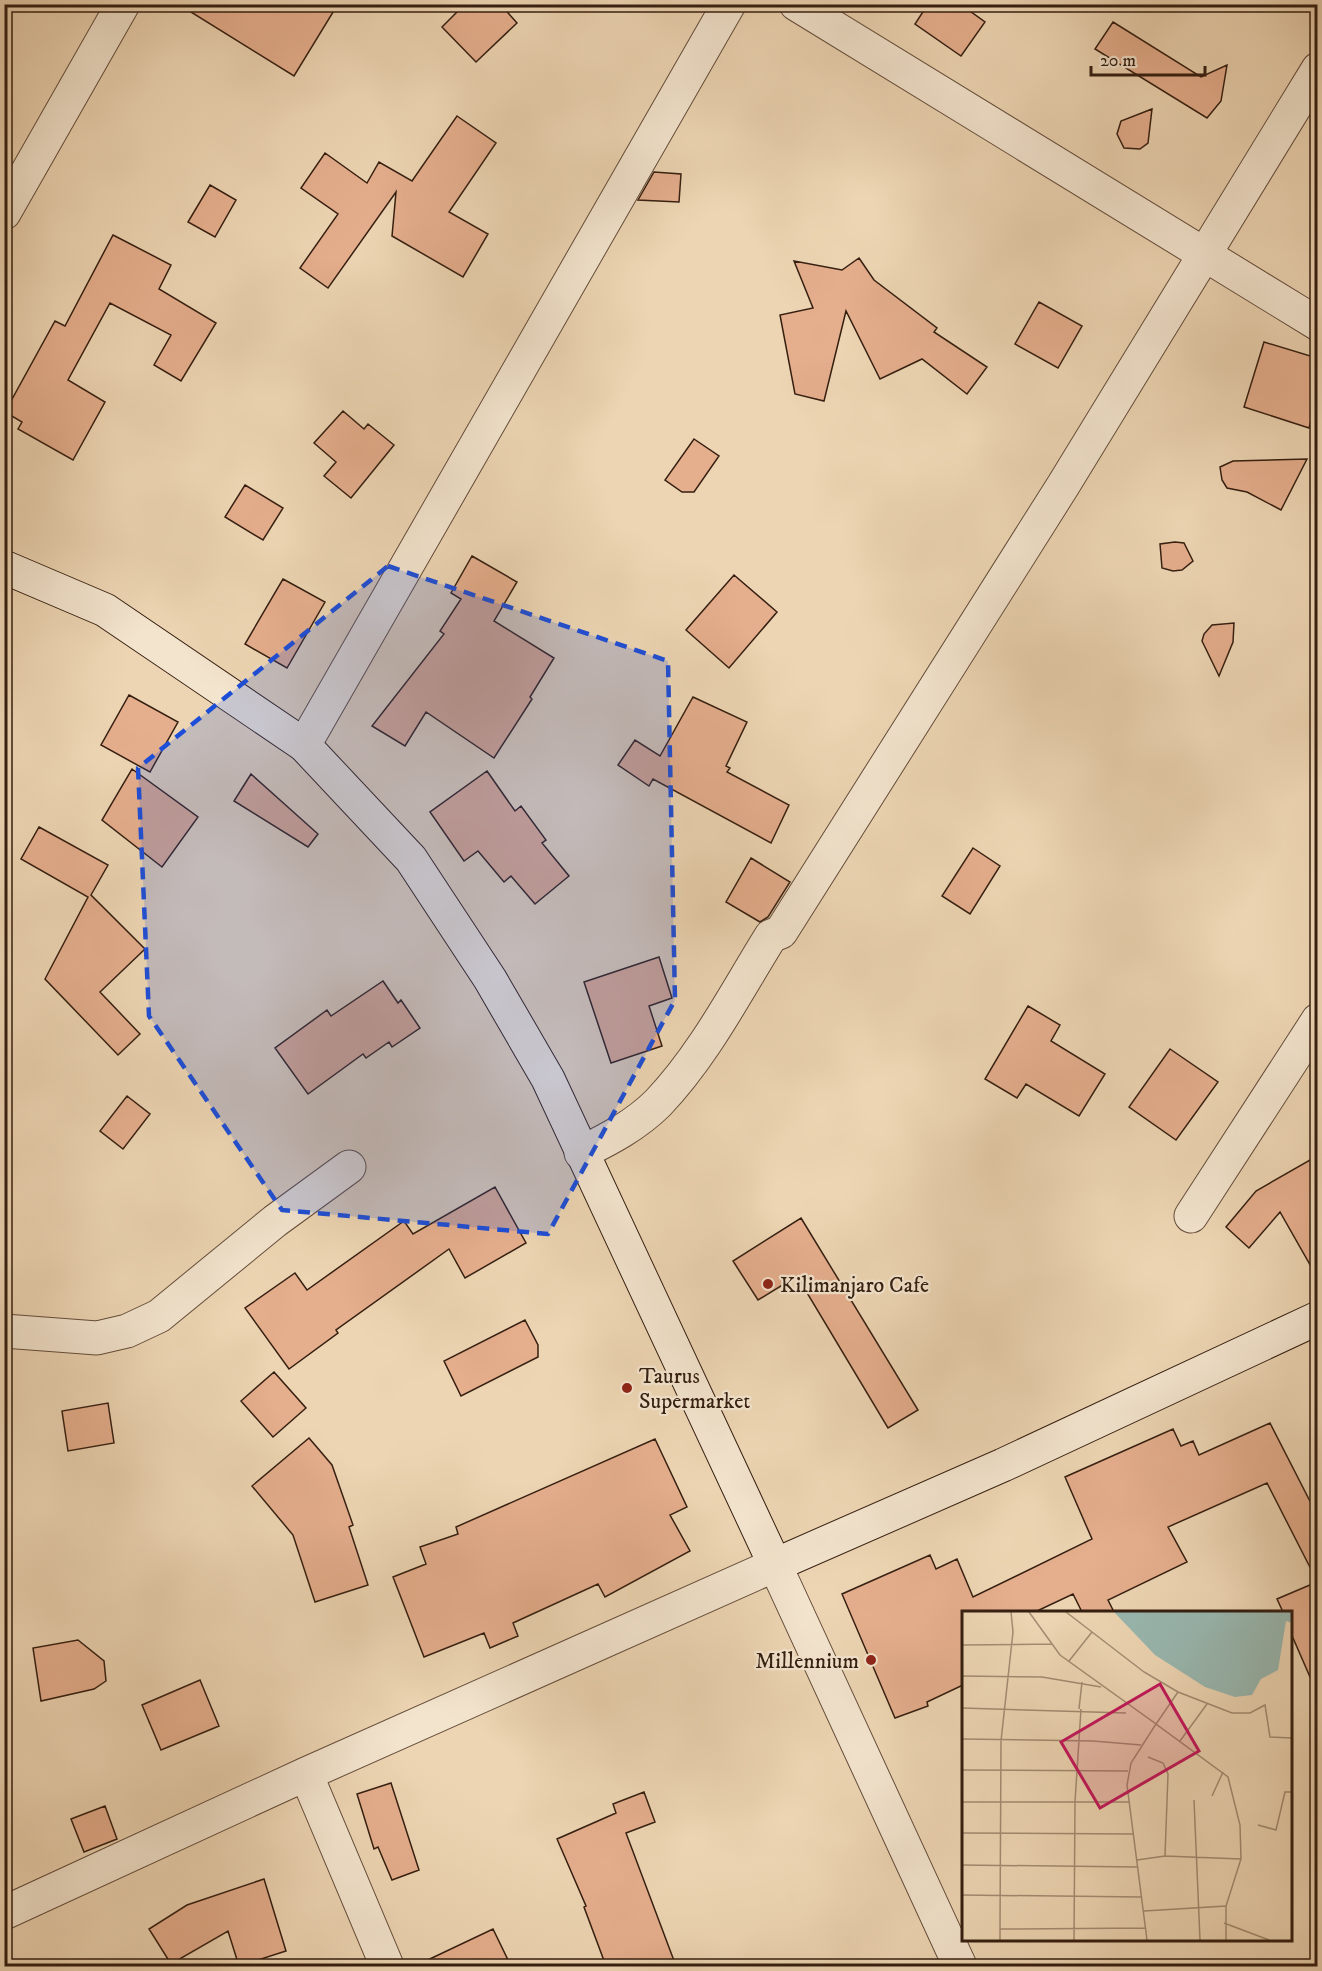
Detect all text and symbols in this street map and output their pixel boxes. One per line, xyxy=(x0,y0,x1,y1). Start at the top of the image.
scale bar xyxy=(1091,39,1205,77)
text: 20 m xyxy=(1100,50,1136,72)
place label: Kilimanjaro Cafe xyxy=(780,1272,929,1299)
marker: Kilimanjaro Cafe xyxy=(761,1277,775,1291)
place label: Taurus Supermarket xyxy=(639,1363,750,1415)
marker: Taurus Supermarket xyxy=(620,1381,634,1395)
inset map xyxy=(962,1611,1292,1941)
place label: Millennium xyxy=(755,1648,859,1675)
marker: Millennium xyxy=(864,1653,878,1667)

